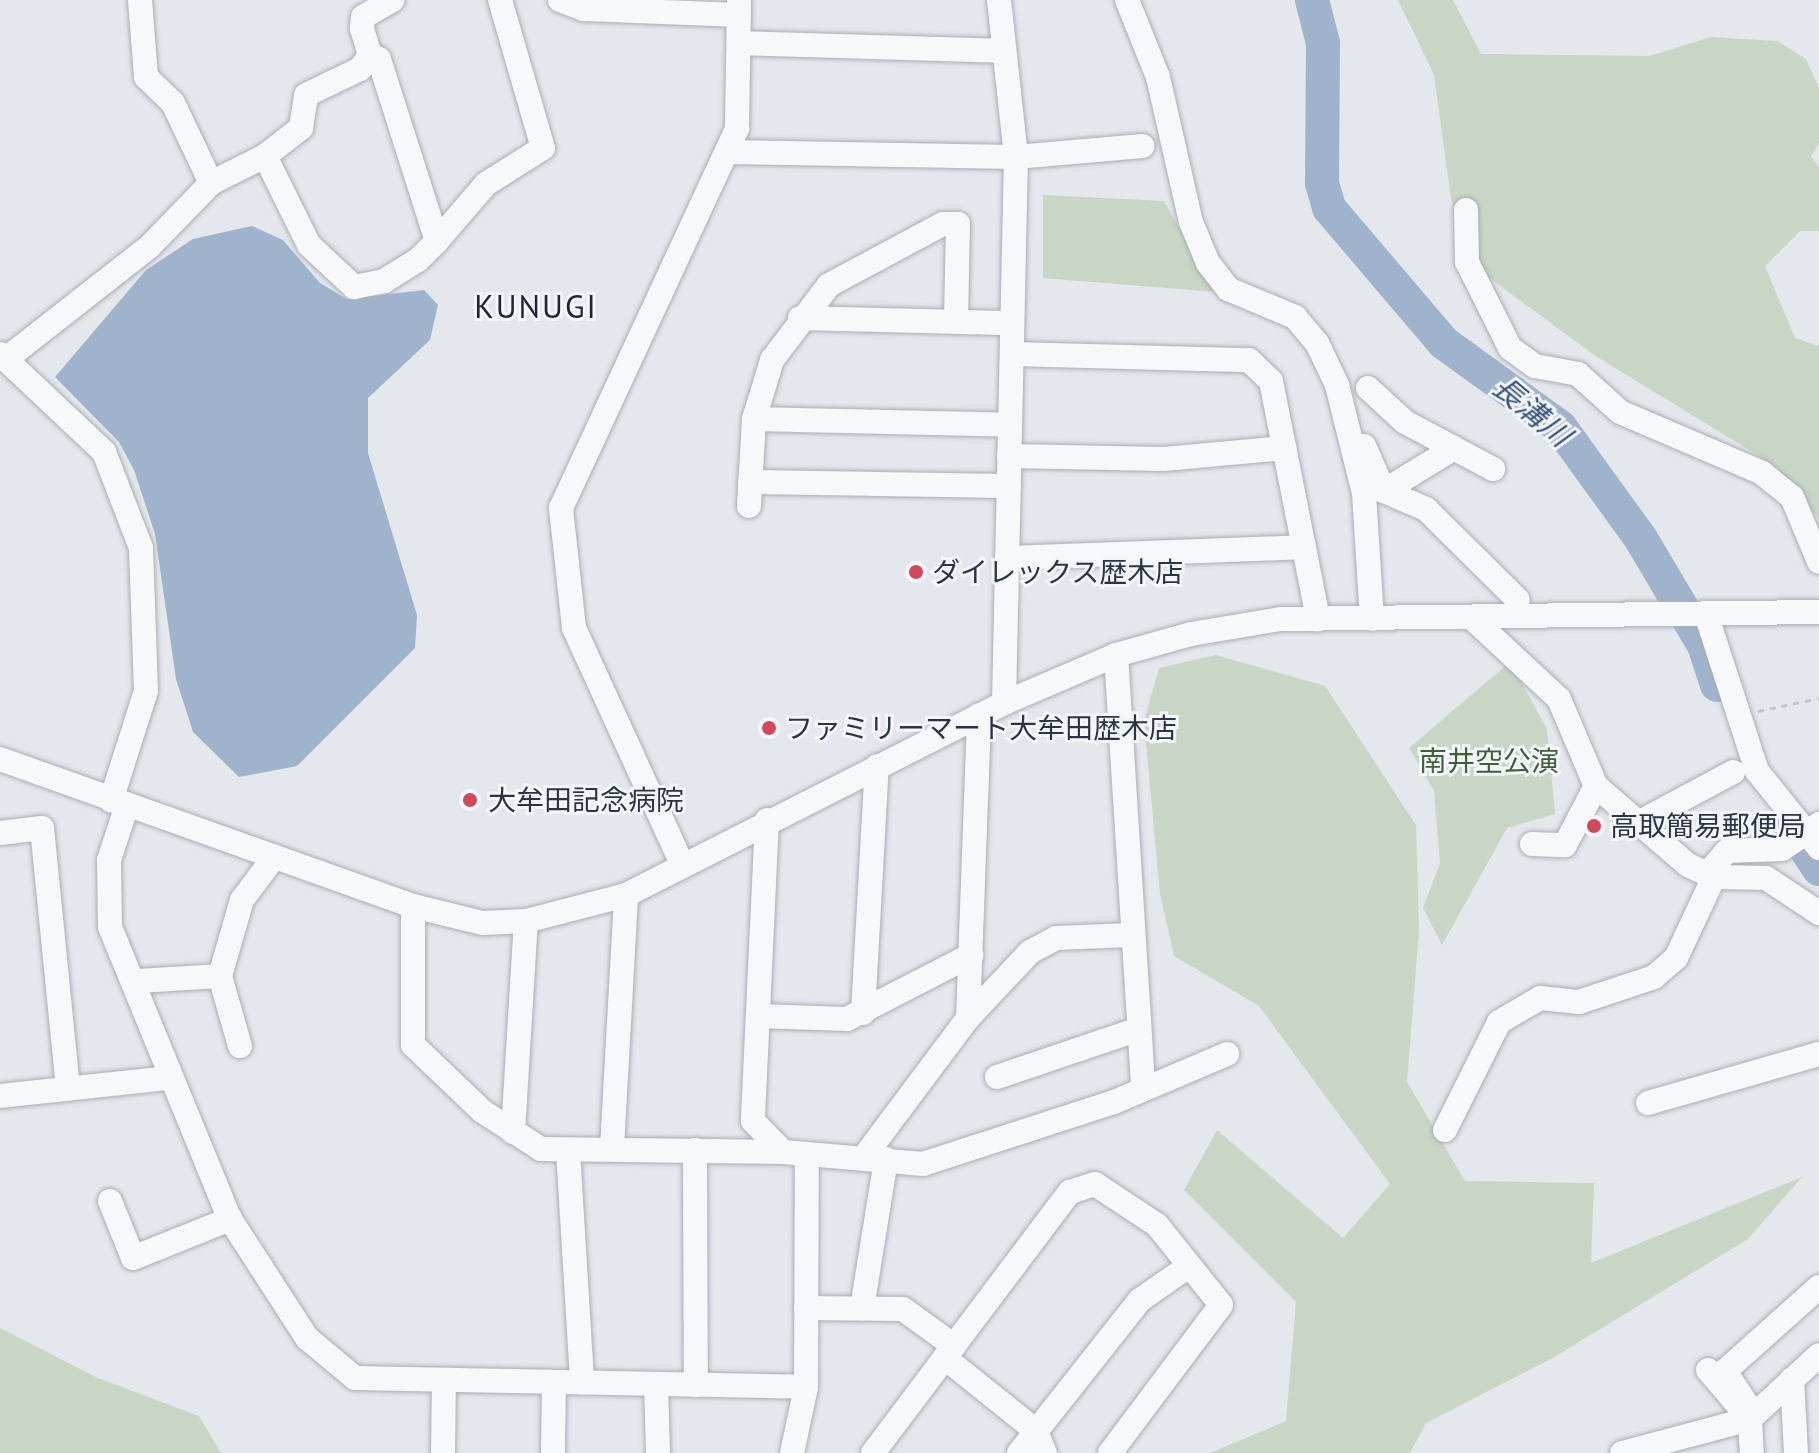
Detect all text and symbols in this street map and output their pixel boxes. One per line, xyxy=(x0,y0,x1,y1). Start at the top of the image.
district label: KUNUGI xyxy=(474,287,598,325)
water label: 長溝川 xyxy=(1486,368,1578,454)
place label: ダイレックス歴木店 xyxy=(932,555,1184,589)
marker: ダイレックス歴木店 xyxy=(907,563,925,581)
place label: ファミリーマート大牟田歴木店 xyxy=(785,711,1177,745)
marker: ファミリーマート大牟田歴木店 xyxy=(760,719,778,737)
park label: 南井空公演 xyxy=(1419,744,1559,778)
place label: 大牟田記念病院 xyxy=(488,783,684,817)
marker: 大牟田記念病院 xyxy=(459,789,481,811)
place label: 高取簡易郵便局 xyxy=(1610,809,1806,843)
marker: 高取簡易郵便局 xyxy=(1585,817,1603,835)

